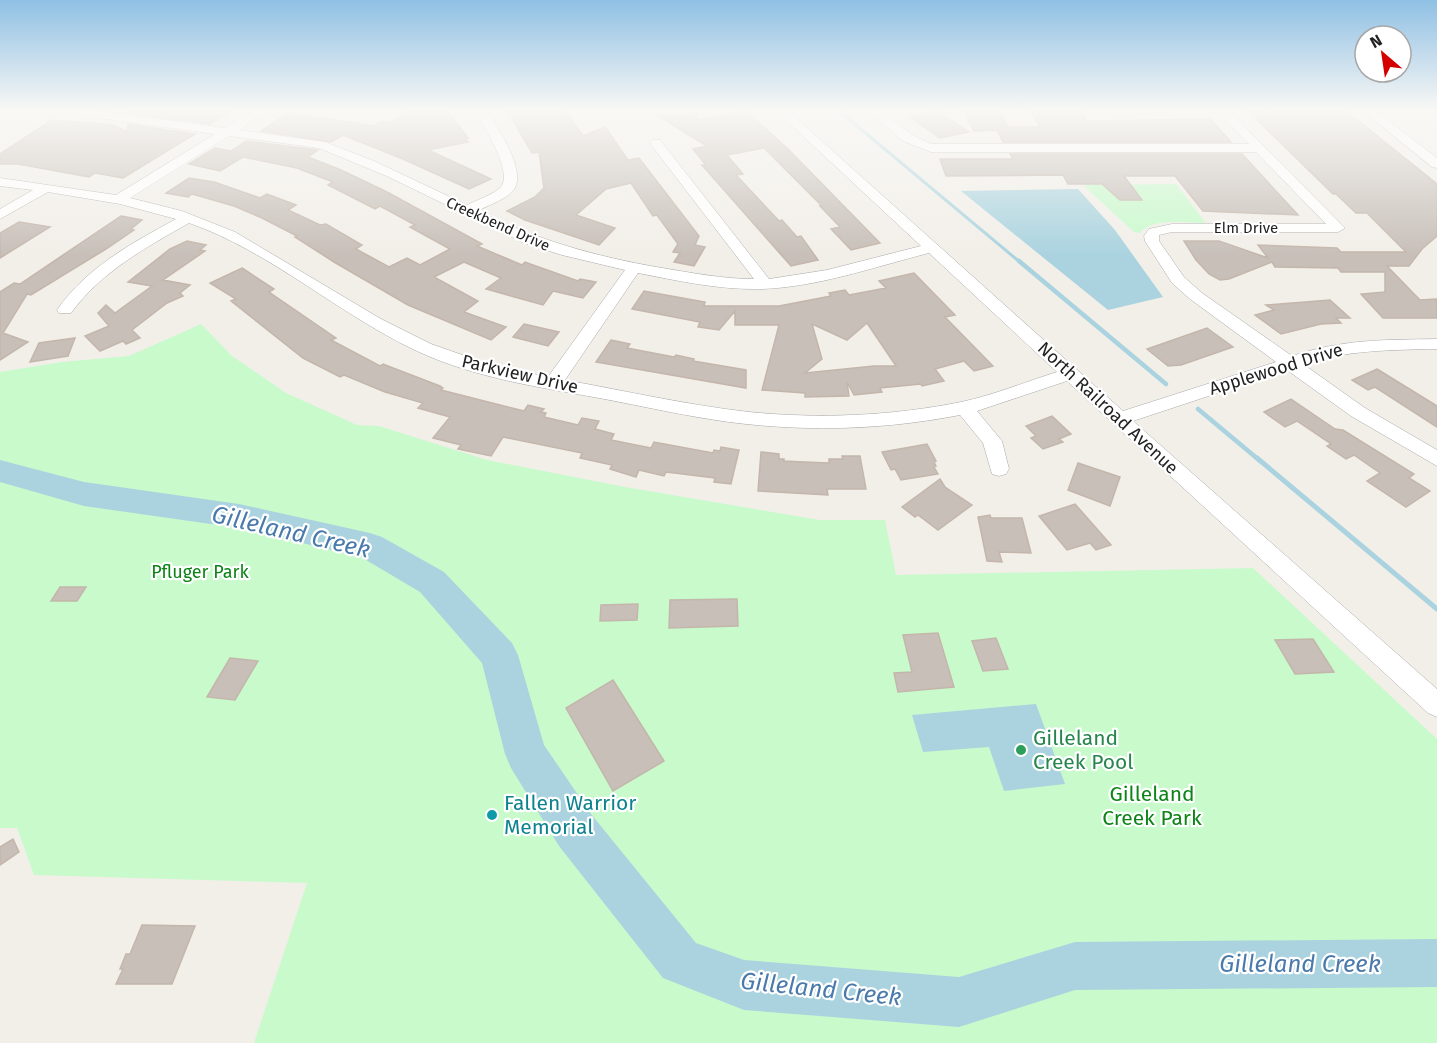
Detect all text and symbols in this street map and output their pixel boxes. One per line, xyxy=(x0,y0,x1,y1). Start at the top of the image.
north arrow xyxy=(1353,24,1413,84)
text: N xyxy=(1367,30,1385,52)
street label: Creekbend Drive xyxy=(443,193,553,255)
street label: Elm Drive xyxy=(1214,219,1278,237)
street label: North Railroad Avenue xyxy=(1033,337,1183,479)
street label: Applewood Drive xyxy=(1207,338,1345,400)
street label: Parkview Drive xyxy=(460,350,580,398)
water label: Gilleland Creek xyxy=(209,500,373,564)
park label: Pfluger Park xyxy=(151,561,250,583)
place label: Gilleland Creek Pool xyxy=(1033,725,1133,775)
marker: Gilleland Creek Pool xyxy=(1014,743,1028,757)
park label: Gilleland Creek Park xyxy=(1102,781,1202,831)
place label: Fallen Warrior Memorial xyxy=(504,790,636,840)
marker: Fallen Warrior Memorial xyxy=(485,808,499,822)
water label: Gilleland Creek xyxy=(1219,950,1381,978)
water label: Gilleland Creek xyxy=(739,967,903,1011)

